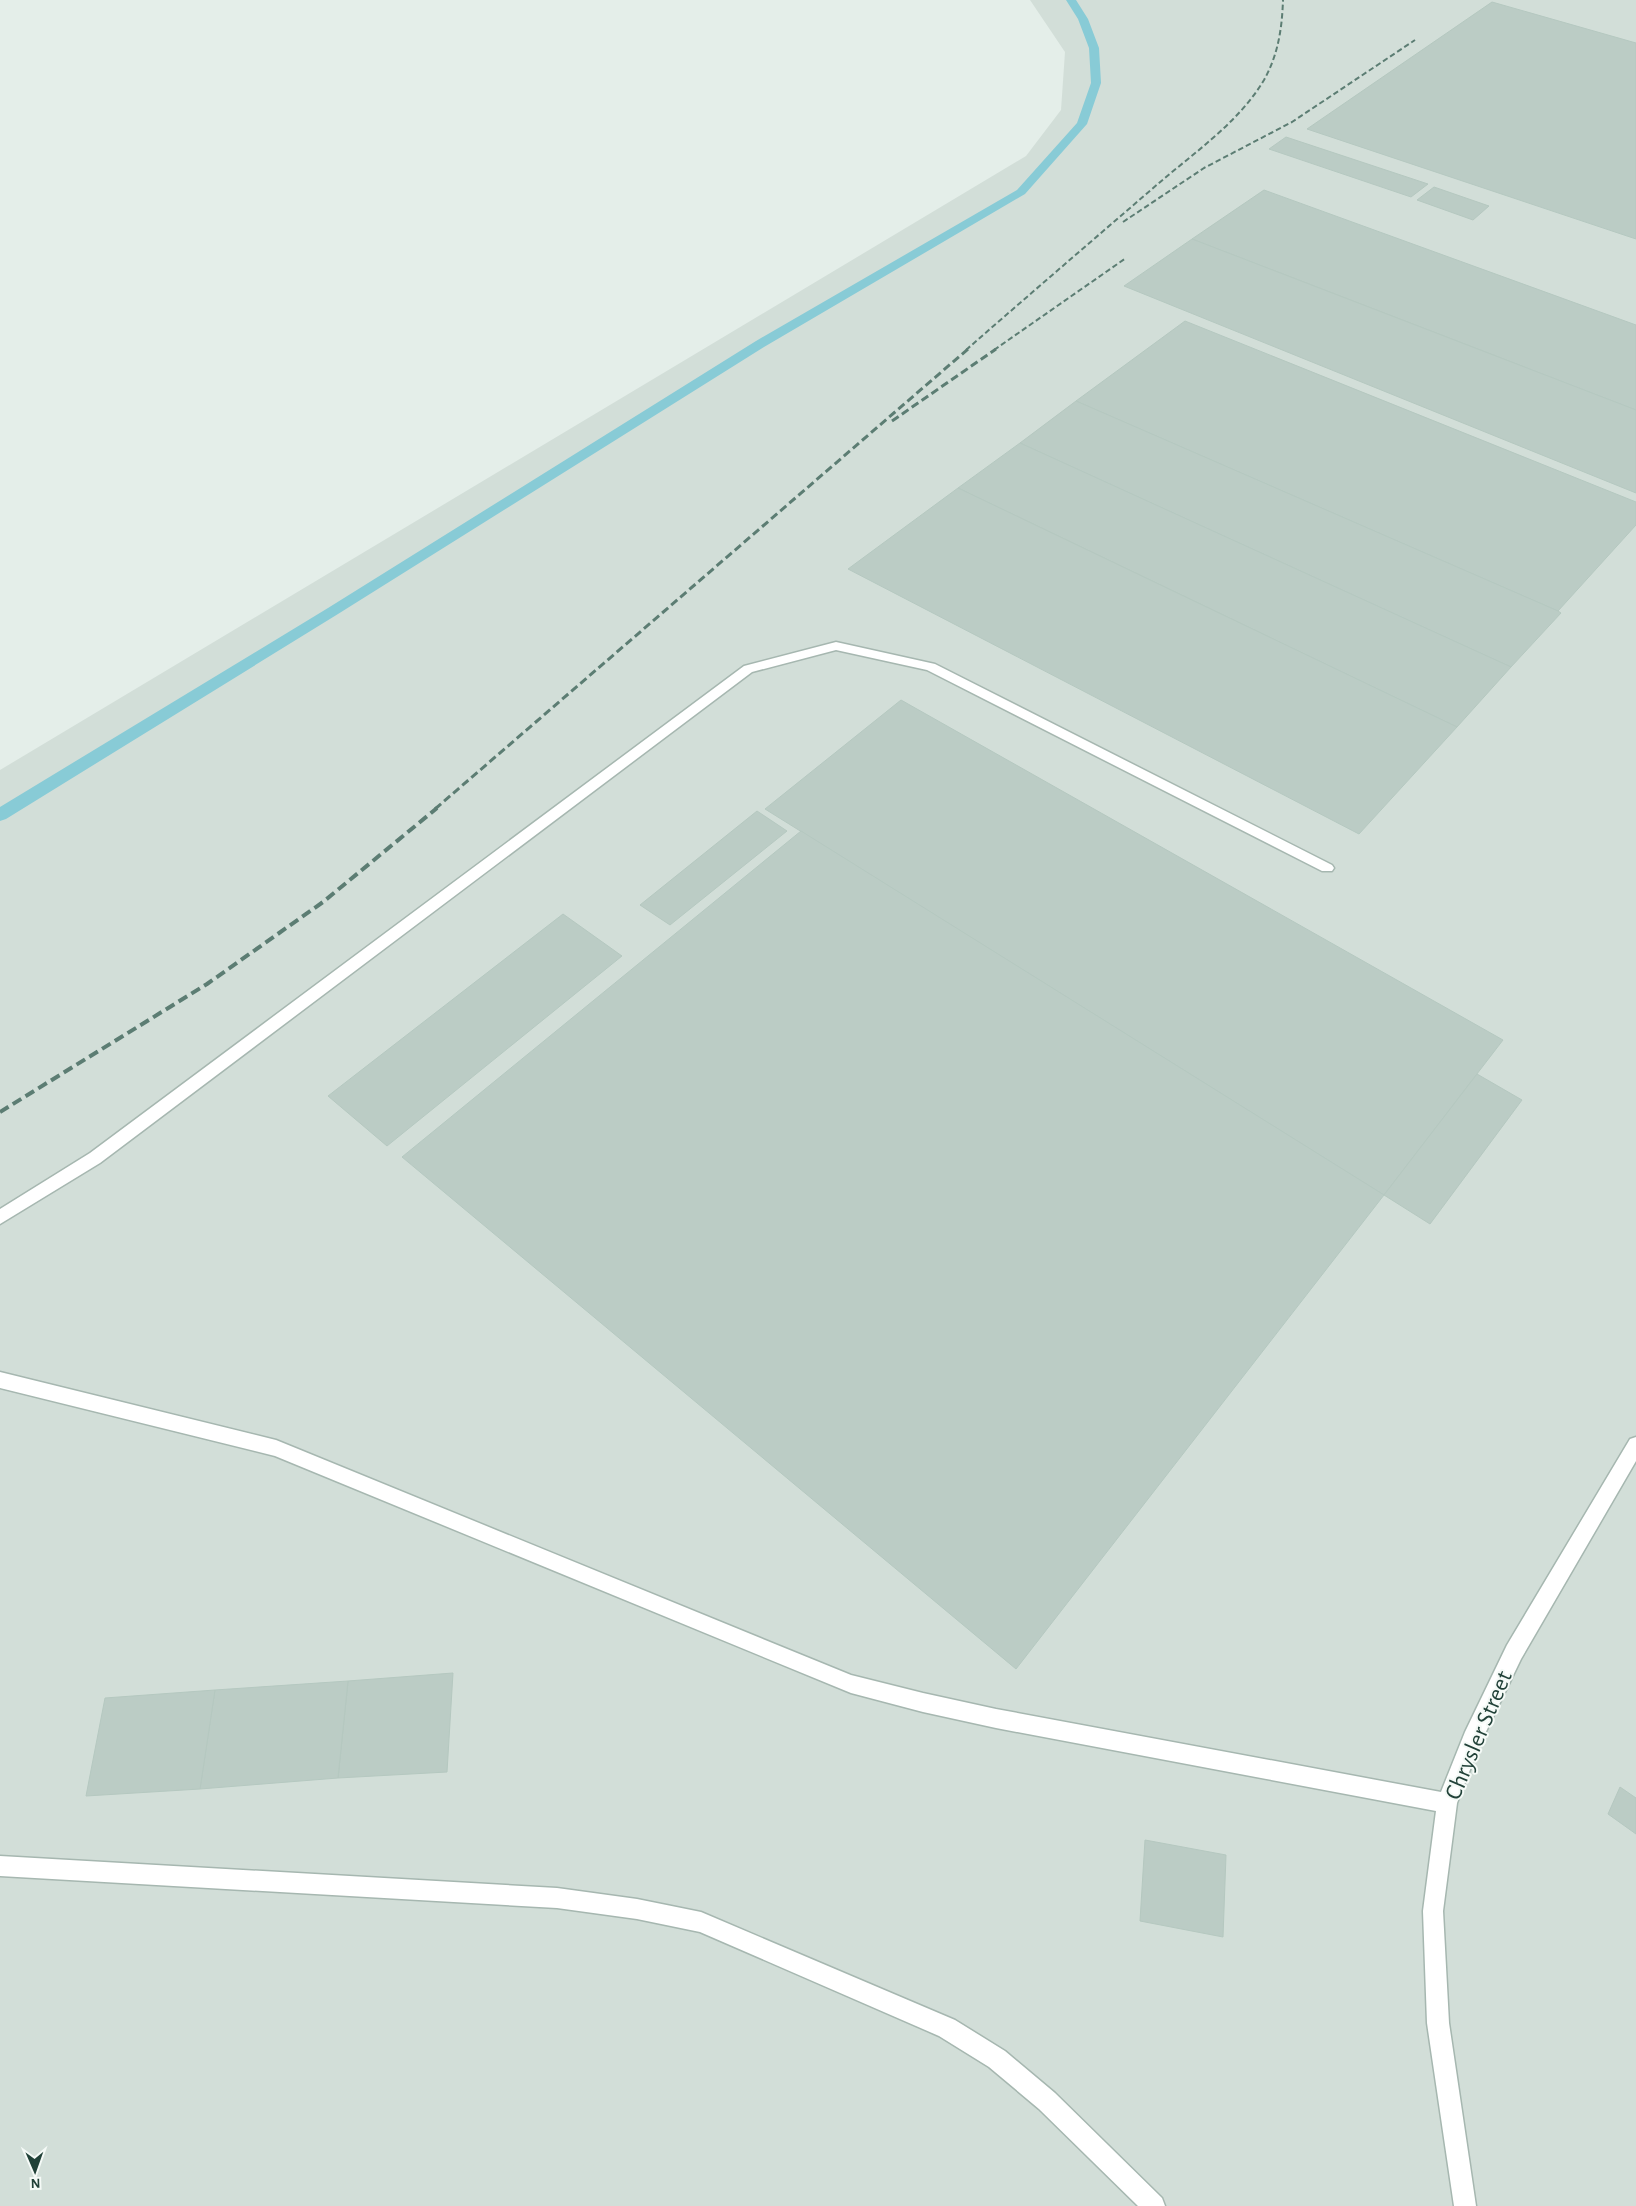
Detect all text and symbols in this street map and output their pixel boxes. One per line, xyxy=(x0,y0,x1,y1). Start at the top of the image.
street label: Chrysler Street xyxy=(1441,1667,1517,1803)
north arrow xyxy=(10,2146,60,2196)
text: N xyxy=(30,2176,41,2190)

